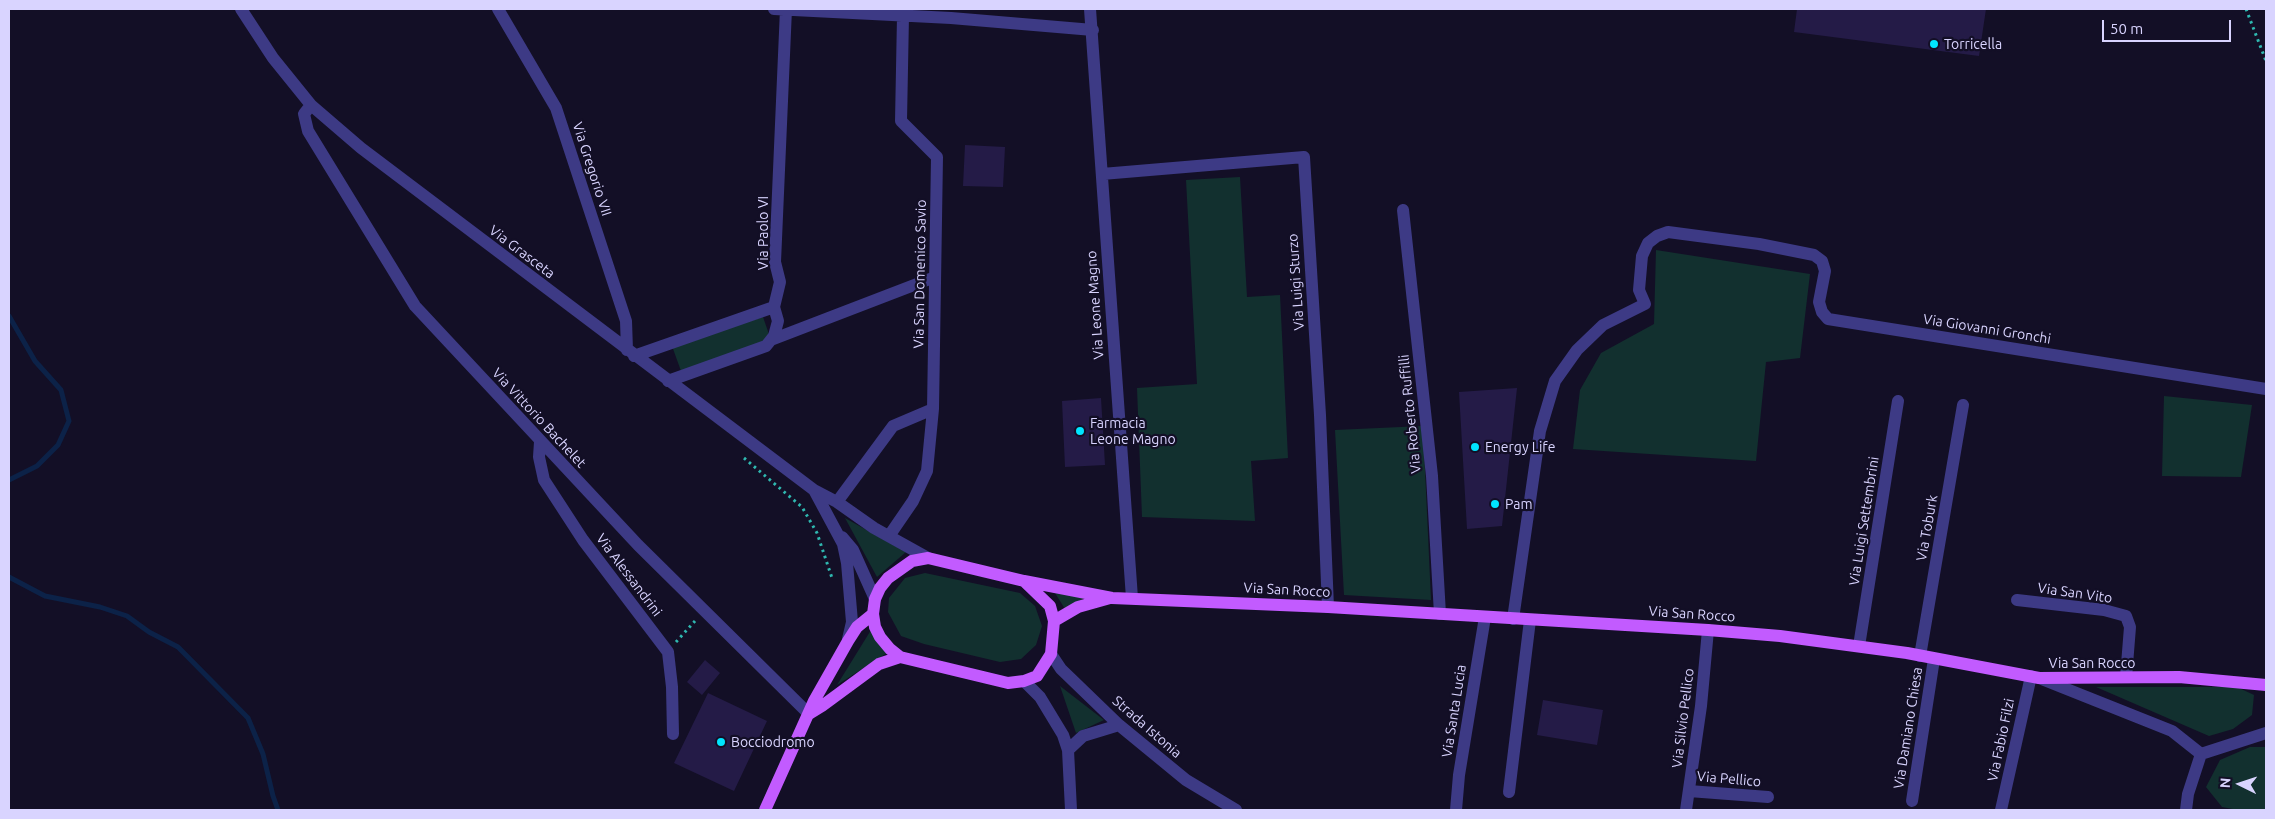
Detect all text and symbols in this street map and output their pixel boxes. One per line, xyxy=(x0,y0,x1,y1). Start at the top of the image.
scale bar xyxy=(2105,10,2234,42)
text: 50 m xyxy=(2110,20,2143,37)
place label: Torricella xyxy=(1944,36,2002,52)
marker: Torricella xyxy=(1928,38,1940,50)
street label: Via Gregorio VII xyxy=(569,120,615,218)
street label: Via Paolo VI xyxy=(755,196,771,270)
street label: Via San Domenico Savio xyxy=(910,199,930,349)
street label: Via Grasceta xyxy=(486,222,558,282)
street label: Via Luigi Sturzo xyxy=(1284,233,1308,331)
street label: Via Leone Magno xyxy=(1083,250,1107,360)
street label: Via Giovanni Gronchi xyxy=(1922,311,2052,347)
street label: Via Roberto Ruffilli xyxy=(1395,354,1425,474)
street label: Via Vittorio Bachelet xyxy=(488,365,590,471)
place label: Farmacia Leone Magno xyxy=(1090,415,1176,448)
marker: Farmacia Leone Magno xyxy=(1074,425,1086,437)
place label: Energy Life xyxy=(1485,439,1555,455)
marker: Energy Life xyxy=(1469,441,1481,453)
street label: Via Luigi Settembrini xyxy=(1845,455,1883,587)
street label: Via Toburk xyxy=(1913,494,1941,562)
place label: Pam xyxy=(1505,496,1533,512)
marker: Pam xyxy=(1489,498,1501,510)
street label: Via Alessandrini xyxy=(592,530,666,620)
street label: Via San Rocco xyxy=(1243,579,1331,601)
street label: Via San Vito xyxy=(2037,579,2113,607)
street label: Via San Rocco xyxy=(1648,603,1736,625)
street label: Via San Rocco xyxy=(2049,655,2135,671)
street label: Via Santa Lucia xyxy=(1438,663,1470,759)
street label: Via Damiano Chiesa xyxy=(1890,666,1926,790)
street label: Via Silvio Pellico xyxy=(1669,667,1697,769)
street label: Strada Istonia xyxy=(1109,693,1185,761)
street label: Via Fabio Filzi xyxy=(1984,697,2018,783)
place label: Bocciodromo xyxy=(731,734,815,750)
marker: Bocciodromo xyxy=(715,736,727,748)
north arrow xyxy=(2215,759,2265,809)
street label: Via Pellico xyxy=(1696,768,1762,790)
text: N xyxy=(2217,777,2233,789)

